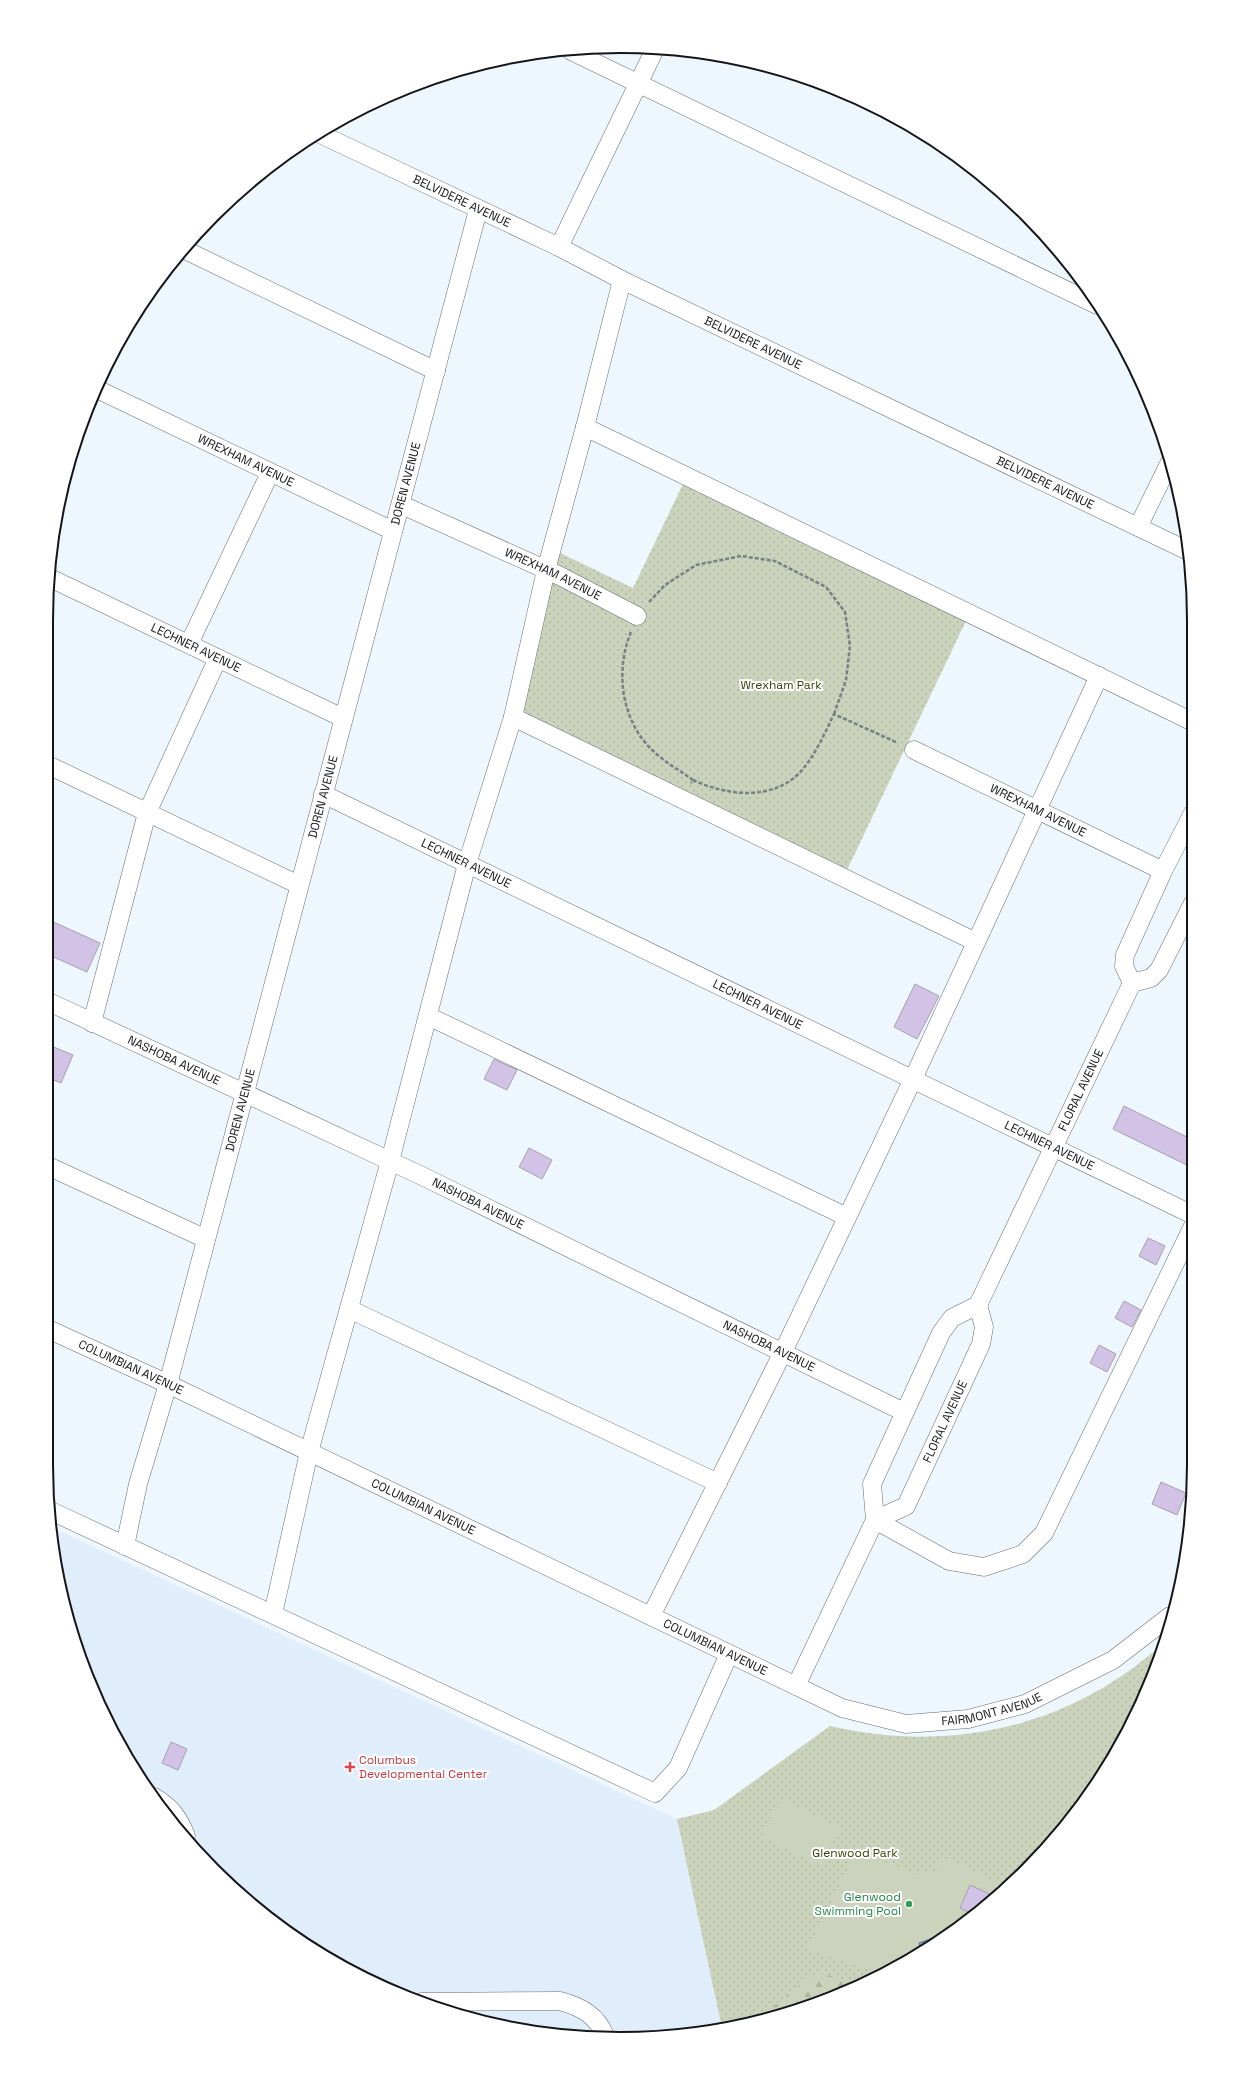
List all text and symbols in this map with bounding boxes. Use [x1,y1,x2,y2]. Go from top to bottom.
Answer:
street label: BELVIDERE AVENUE [410,171,514,231]
street label: BELVIDERE AVENUE [702,313,805,373]
street label: WREXHAM AVENUE [195,431,297,491]
street label: DOREN AVENUE [387,440,424,527]
street label: BELVIDERE AVENUE [994,452,1097,513]
street label: WREXHAM AVENUE [502,544,604,604]
street label: LECHNER AVENUE [148,619,244,676]
park label: Wrexham Park [740,677,822,693]
street label: DOREN AVENUE [304,753,342,840]
street label: WREXHAM AVENUE [987,780,1089,841]
street label: LECHNER AVENUE [419,835,514,892]
street label: LECHNER AVENUE [710,976,806,1033]
street label: NASHOBA AVENUE [125,1032,223,1089]
street label: FLORAL AVENUE [1054,1046,1107,1134]
street label: DOREN AVENUE [222,1067,259,1153]
street label: LECHNER AVENUE [1002,1117,1097,1174]
street label: NASHOBA AVENUE [429,1174,527,1233]
street label: NASHOBA AVENUE [720,1317,818,1375]
street label: COLUMBIAN AVENUE [76,1336,186,1398]
street label: FLORAL AVENUE [919,1378,971,1465]
street label: COLUMBIAN AVENUE [369,1475,478,1539]
street label: COLUMBIAN AVENUE [661,1615,770,1679]
street label: FAIRMONT AVENUE [941,1689,1045,1729]
place label: Columbus Developmental Center [359,1752,488,1782]
marker: Columbus Developmental Center [344,1761,356,1773]
park label: Glenwood Park [812,1845,898,1861]
place label: Glenwood Swimming Pool [815,1889,901,1919]
marker: Glenwood Swimming Pool [904,1899,914,1909]

